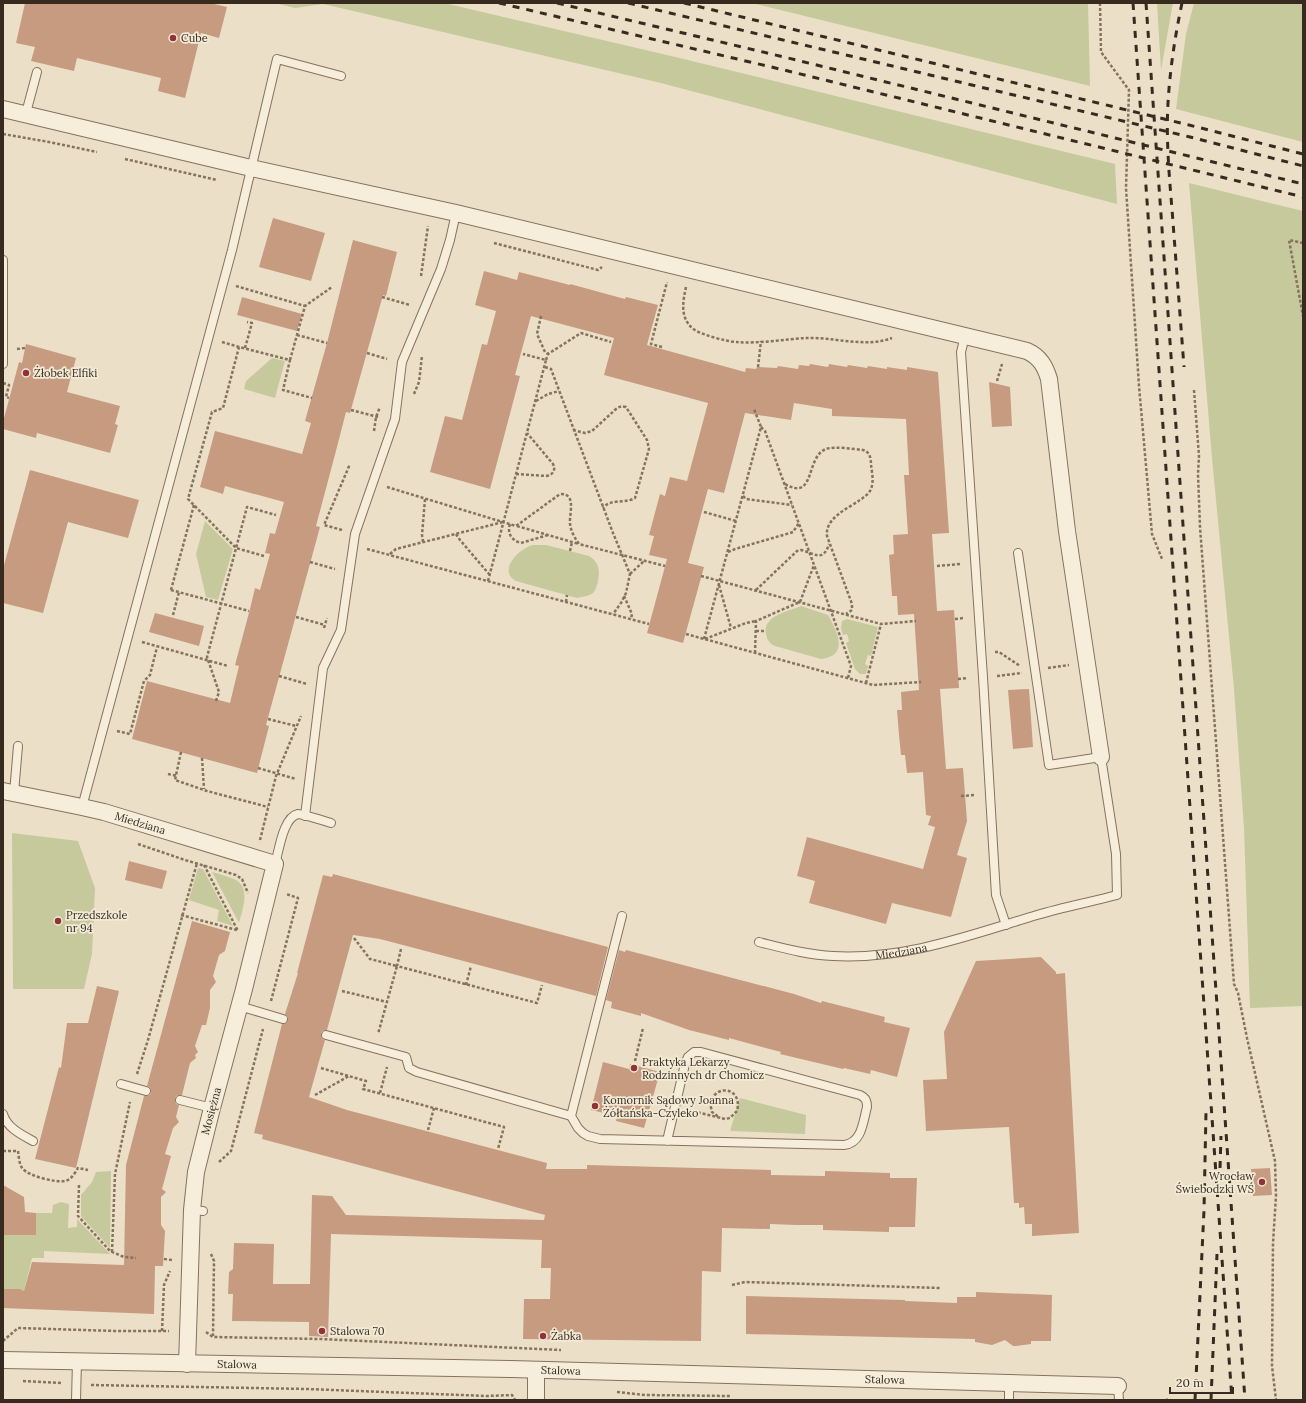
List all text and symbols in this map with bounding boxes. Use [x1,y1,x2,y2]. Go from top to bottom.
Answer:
place label: Cube [181,31,208,45]
marker: Cube [168,33,178,43]
place label: Żłobek Elfiki [34,365,97,380]
marker: Żłobek Elfiki [21,368,31,378]
street label: Miedziana [113,809,168,837]
place label: Przedszkole nr 94 [66,908,127,935]
marker: Przedszkole nr 94 [53,916,63,926]
street label: Miedziana [875,940,929,962]
place label: Praktyka Lekarzy Rodzinnych dr Chomicz [642,1055,765,1082]
marker: Praktyka Lekarzy Rodzinnych dr Chomicz [629,1063,639,1073]
street label: Mosiężna [198,1085,224,1136]
place label: Komornik Sądowy Joanna Żółtańska-Czyleko [603,1093,734,1120]
marker: Komornik Sądowy Joanna Żółtańska-Czyleko [590,1101,600,1111]
place label: Wrocław Świebodzki WŚ [1176,1169,1254,1196]
marker: Wrocław Świebodzki WŚ [1257,1177,1267,1187]
place label: Stalowa 70 [330,1324,385,1338]
marker: Stalowa 70 [317,1326,327,1336]
place label: Żabka [551,1328,582,1343]
marker: Żabka [538,1331,548,1341]
street label: Stalowa [217,1357,257,1372]
street label: Stalowa [541,1363,581,1378]
scale bar [1170,1369,1233,1395]
street label: Stalowa [865,1372,905,1387]
text: 20 m [1176,1375,1204,1390]

